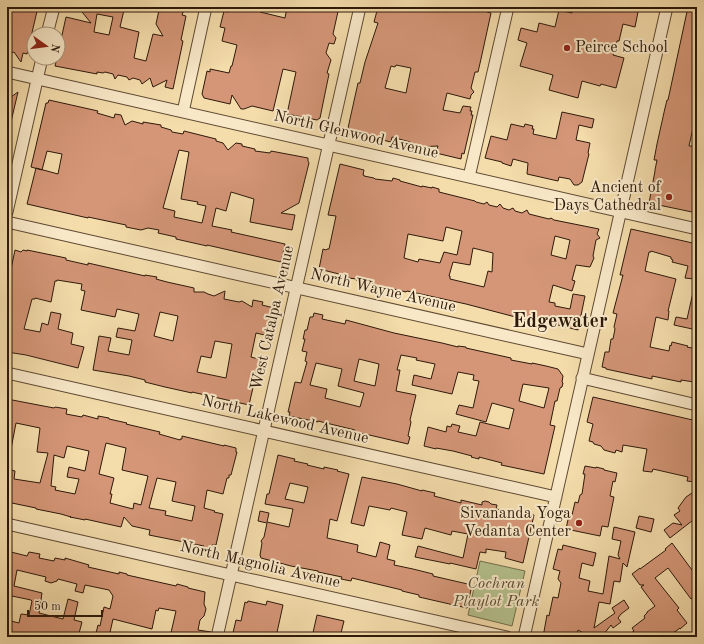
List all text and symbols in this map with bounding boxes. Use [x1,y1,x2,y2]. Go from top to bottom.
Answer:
north arrow [26,26,66,66]
place label: Peirce School [575,40,668,56]
text: N [48,43,61,54]
marker: Peirce School [562,43,572,53]
street label: North Glenwood Avenue [272,108,440,162]
place label: Ancient of Days Cathedral [554,180,662,214]
marker: Ancient of Days Cathedral [664,192,674,202]
street label: West Catalpa Avenue [249,244,297,392]
street label: North Wayne Avenue [309,266,457,316]
district label: Edgewater [512,312,608,332]
street label: North Lakewood Avenue [200,393,370,447]
place label: Sivananda Yoga Vedanta Center [460,506,571,540]
marker: Sivananda Yoga Vedanta Center [574,518,584,528]
street label: North Magnolia Avenue [178,539,342,591]
park label: Cochran Playlot Park [452,576,539,610]
scale bar [28,592,102,618]
text: 50 m [34,600,61,613]

